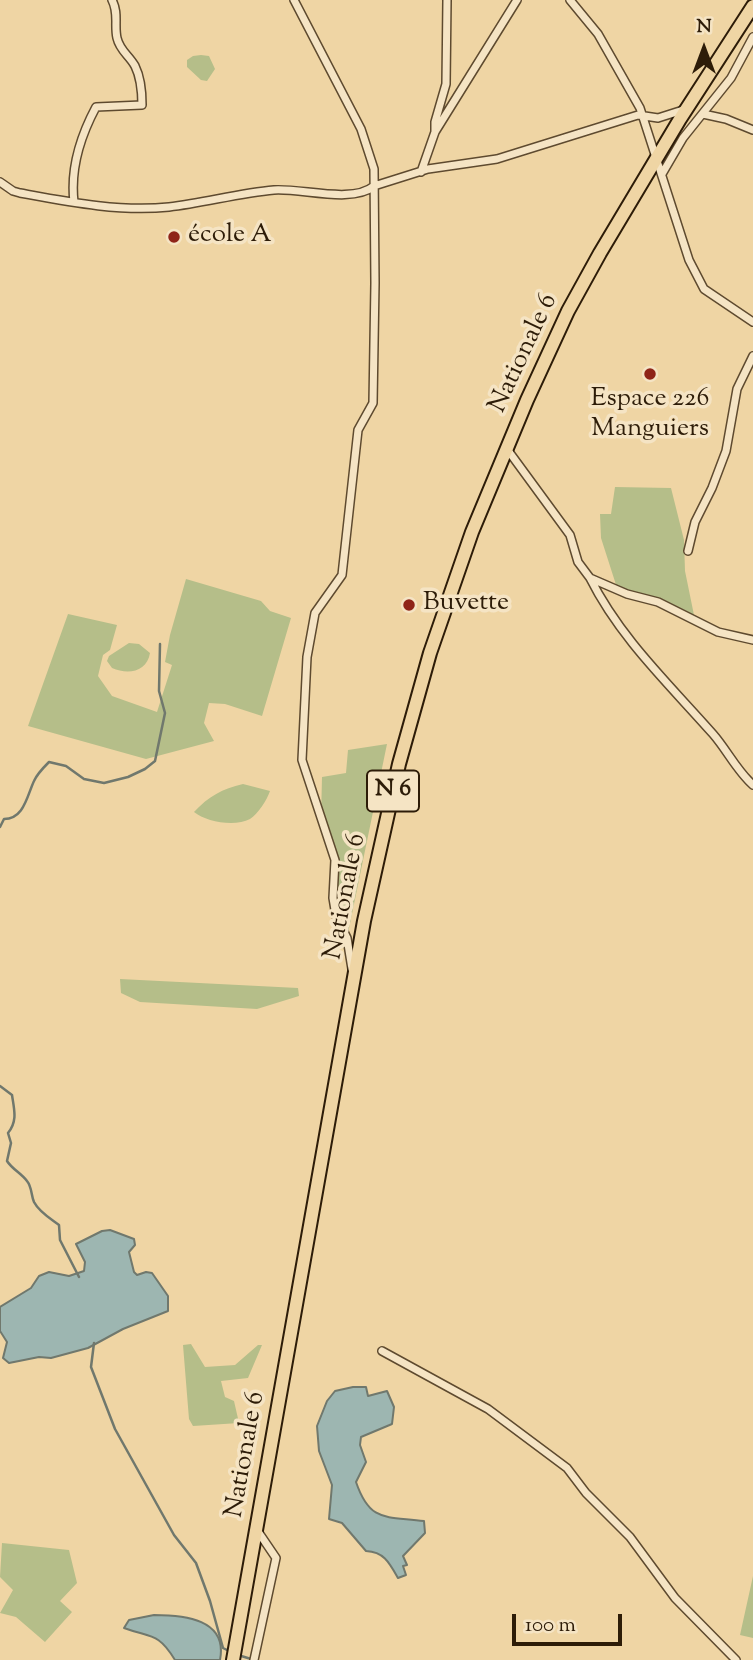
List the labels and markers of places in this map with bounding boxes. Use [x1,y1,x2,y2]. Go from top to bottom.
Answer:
place label: école A [188,221,272,253]
marker: école A [166,229,182,245]
marker: Espace 226 Manguiers [642,366,658,382]
place label: Espace 226 Manguiers [591,385,709,446]
place label: Buvette [423,589,509,621]
marker: Buvette [401,597,417,613]

